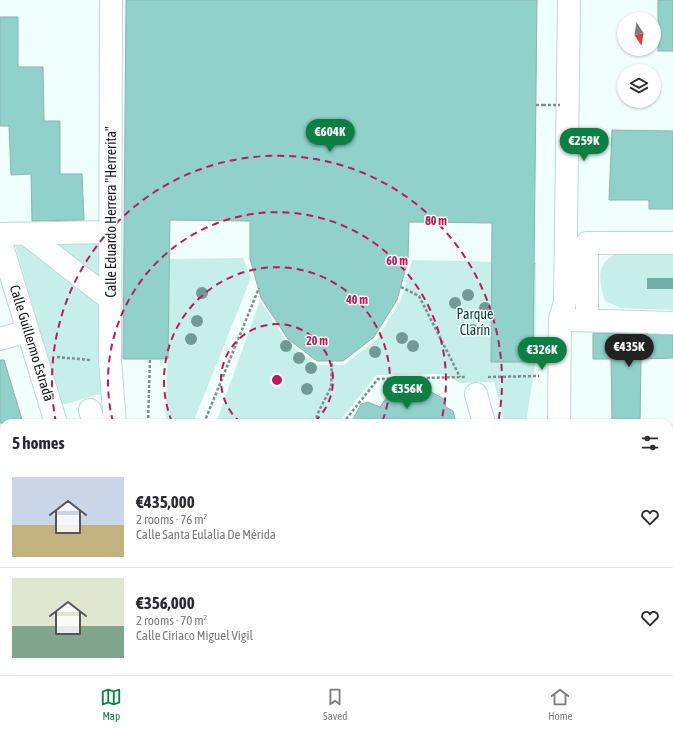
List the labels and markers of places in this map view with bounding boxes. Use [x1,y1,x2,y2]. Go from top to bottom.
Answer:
pin: €604K [302,119,358,153]
pin: €259K [556,128,612,162]
pin: €435K [601,334,657,368]
pin: €326K [514,337,570,371]
centre of rings [270,373,284,387]
pin: €356K [379,376,435,410]

